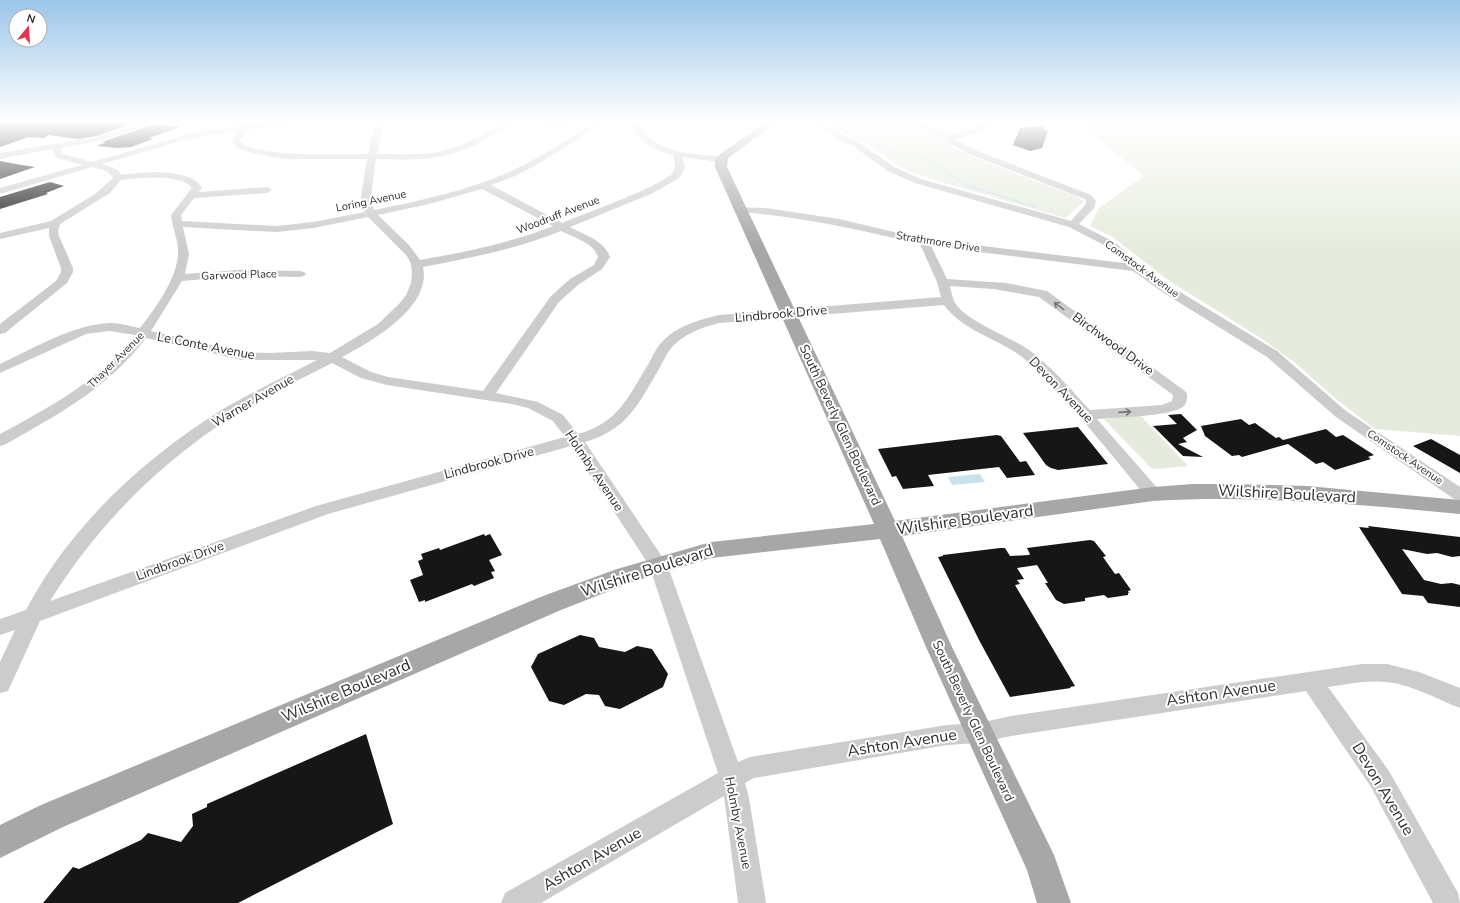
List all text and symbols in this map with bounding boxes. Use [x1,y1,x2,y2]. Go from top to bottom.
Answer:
north arrow [8,8,48,48]
text: N [25,11,37,27]
street label: Loring Avenue [334,186,408,216]
street label: Woodruff Avenue [514,192,602,238]
street label: Strathmore Drive [895,228,981,256]
street label: Comstock Avenue [1102,237,1182,301]
street label: Garwood Place [201,266,277,284]
street label: Lindbrook Drive [734,301,828,327]
one-way arrow [1054,302,1065,310]
street label: Birchwood Drive [1069,308,1157,380]
street label: Thayer Avenue [84,328,148,392]
street label: Le Conte Avenue [156,328,256,364]
street label: South Beverly Glen Boulevard [795,342,885,508]
street label: Devon Avenue [1025,353,1097,427]
street label: Warner Avenue [209,370,297,432]
one-way arrow [1118,409,1131,416]
street label: Comstock Avenue [1364,426,1446,488]
street label: Holmby Avenue [560,427,628,515]
street label: Lindbrook Drive [442,442,536,484]
street label: Wilshire Boulevard [1218,479,1356,509]
street label: Wilshire Boulevard [895,500,1035,540]
street label: Lindbrook Drive [134,537,227,585]
street label: Wilshire Boulevard [578,539,716,603]
street label: South Beverly Glen Boulevard [928,638,1018,804]
street label: Wilshire Boulevard [278,654,414,728]
street label: Ashton Avenue [1165,674,1277,712]
street label: Ashton Avenue [846,723,958,763]
street label: Devon Avenue [1347,738,1419,840]
street label: Holmby Avenue [720,775,756,871]
street label: Ashton Avenue [539,822,645,896]

